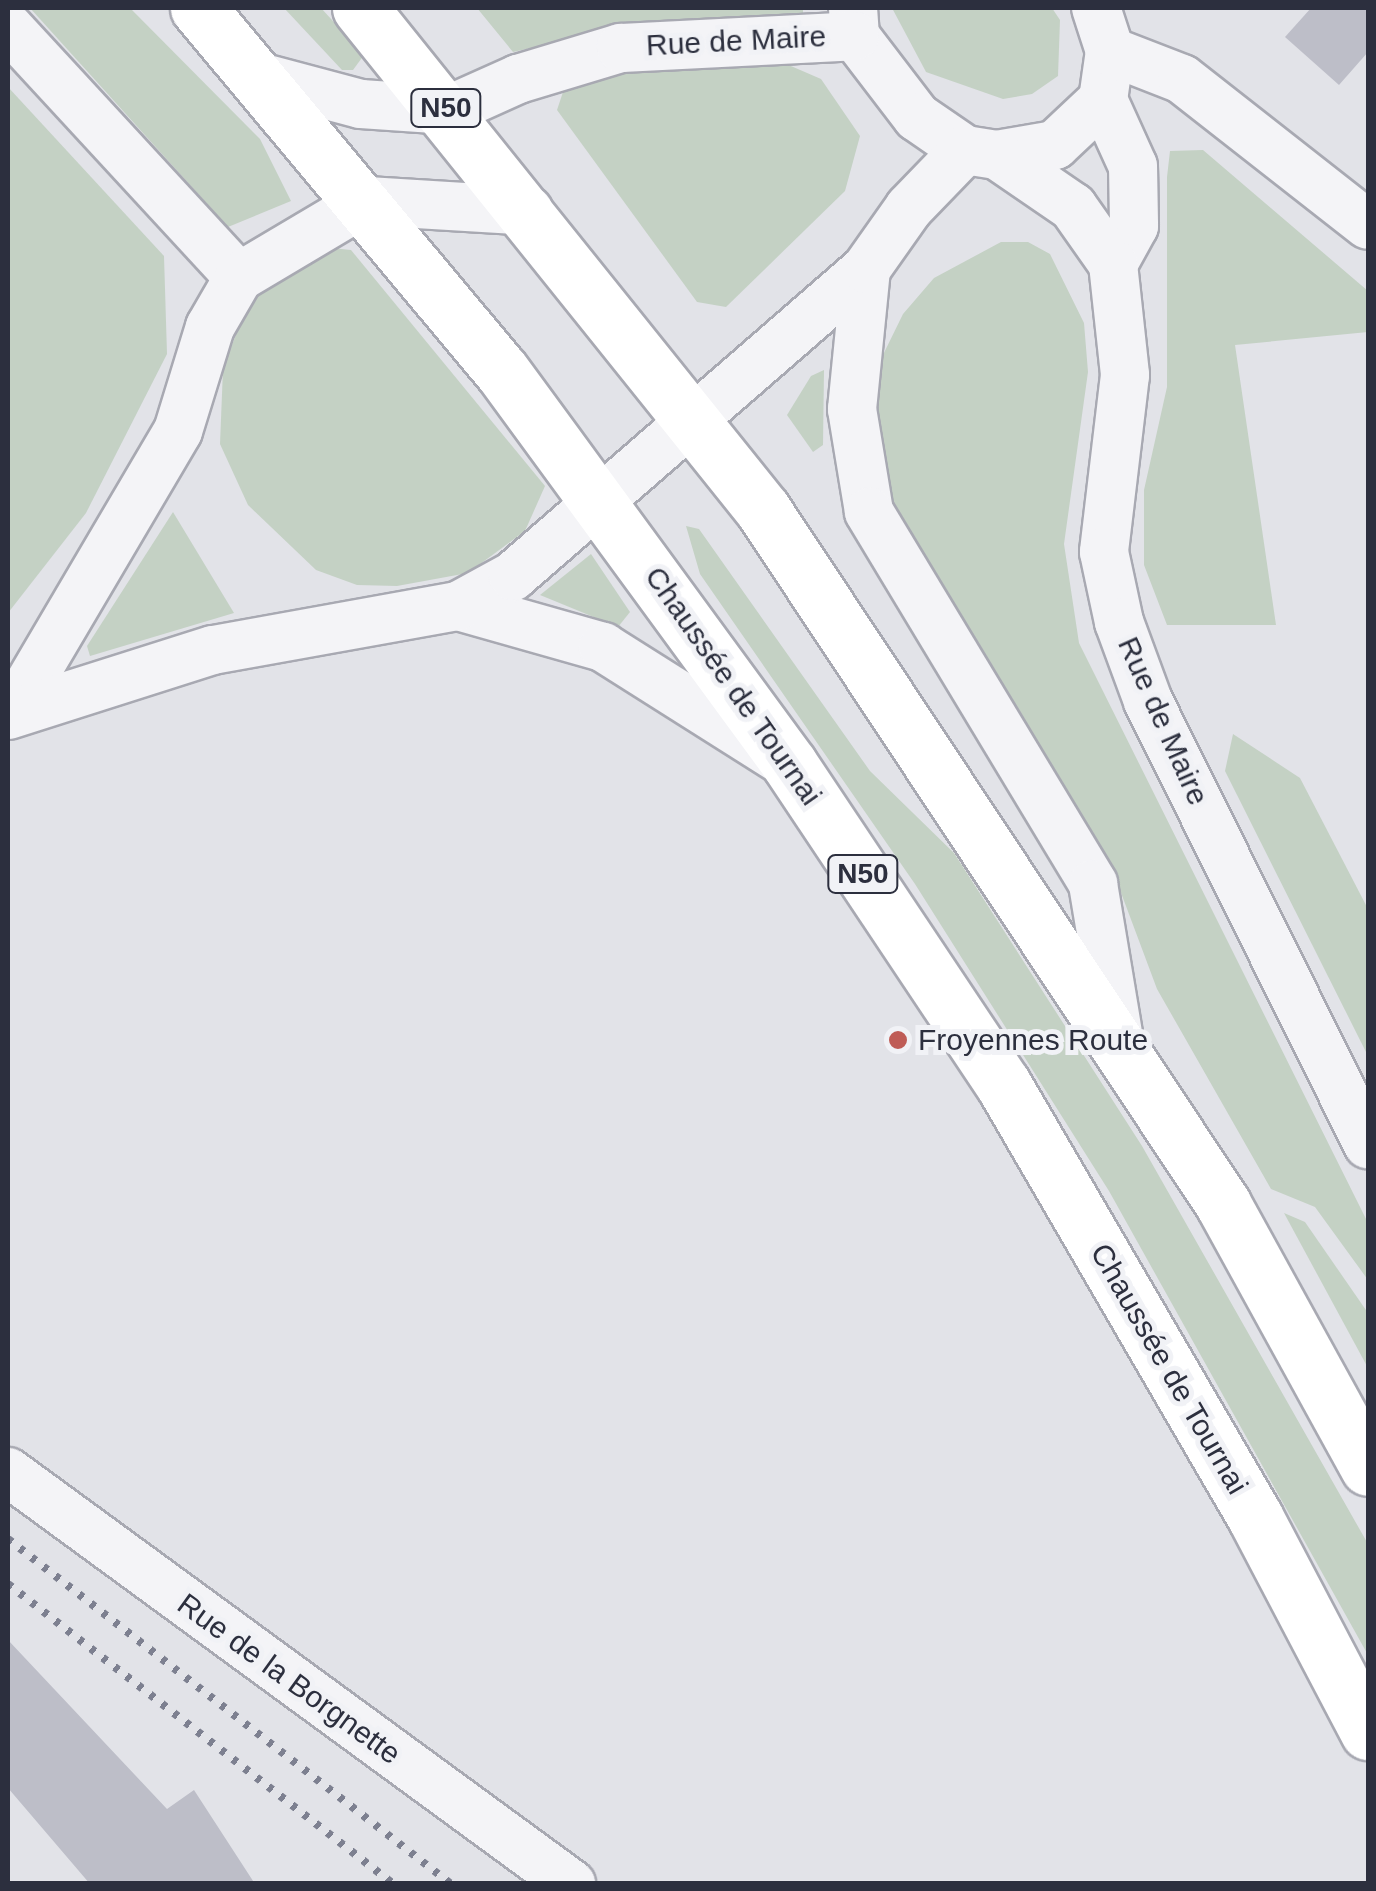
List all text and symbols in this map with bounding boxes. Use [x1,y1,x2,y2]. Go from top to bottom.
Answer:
street label: Rue de Maire [645,18,827,64]
road number: N50 [408,85,484,131]
street label: Chaussée de Tournai [637,560,829,812]
street label: Rue de Maire [1110,631,1216,811]
road number: N50 [826,851,900,897]
place label: Froyennes Route [918,1022,1148,1058]
marker: Froyennes Route [887,1029,909,1051]
street label: Chaussée de Tournai [1083,1237,1255,1501]
street label: Rue de la Borgnette [170,1586,408,1772]

